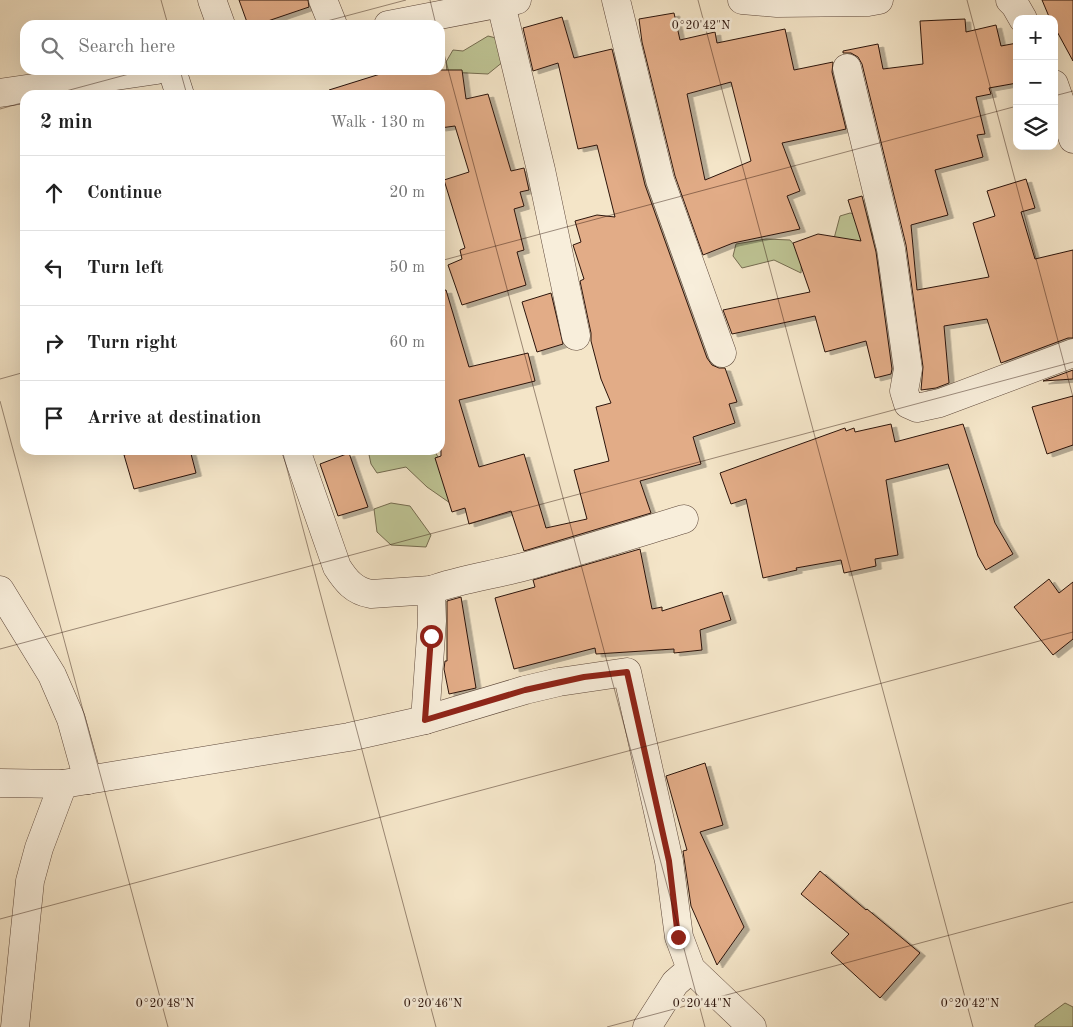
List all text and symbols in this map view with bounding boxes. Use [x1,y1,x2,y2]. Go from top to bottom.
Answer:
map controls [1013,15,1058,150]
button: + [1013,15,1058,60]
search box [20,20,445,75]
text: 0°20'42"N [672,20,730,32]
icon: search [38,34,66,62]
text: Search here [78,38,175,57]
button: − [1013,60,1058,105]
button: layers [1013,105,1058,150]
text: 2 min [40,112,93,133]
text: Walk · 130 m [330,115,425,131]
icon: ahead [40,179,68,207]
text: Continue [87,184,162,203]
text: 20 m [389,185,425,201]
icon: left [40,254,68,282]
text: Turn left [87,259,164,278]
text: 50 m [389,260,425,276]
icon: right [40,329,68,357]
text: Turn right [87,334,177,353]
text: 60 m [389,335,425,351]
icon: arrive [40,404,68,432]
text: Arrive at destination [87,409,261,428]
route start [420,625,443,648]
route end [667,926,690,949]
text: 0°20'48"N [136,998,194,1010]
text: 0°20'46"N [404,998,462,1010]
text: 0°20'44"N [673,998,731,1010]
text: 0°20'42"N [941,998,999,1010]

